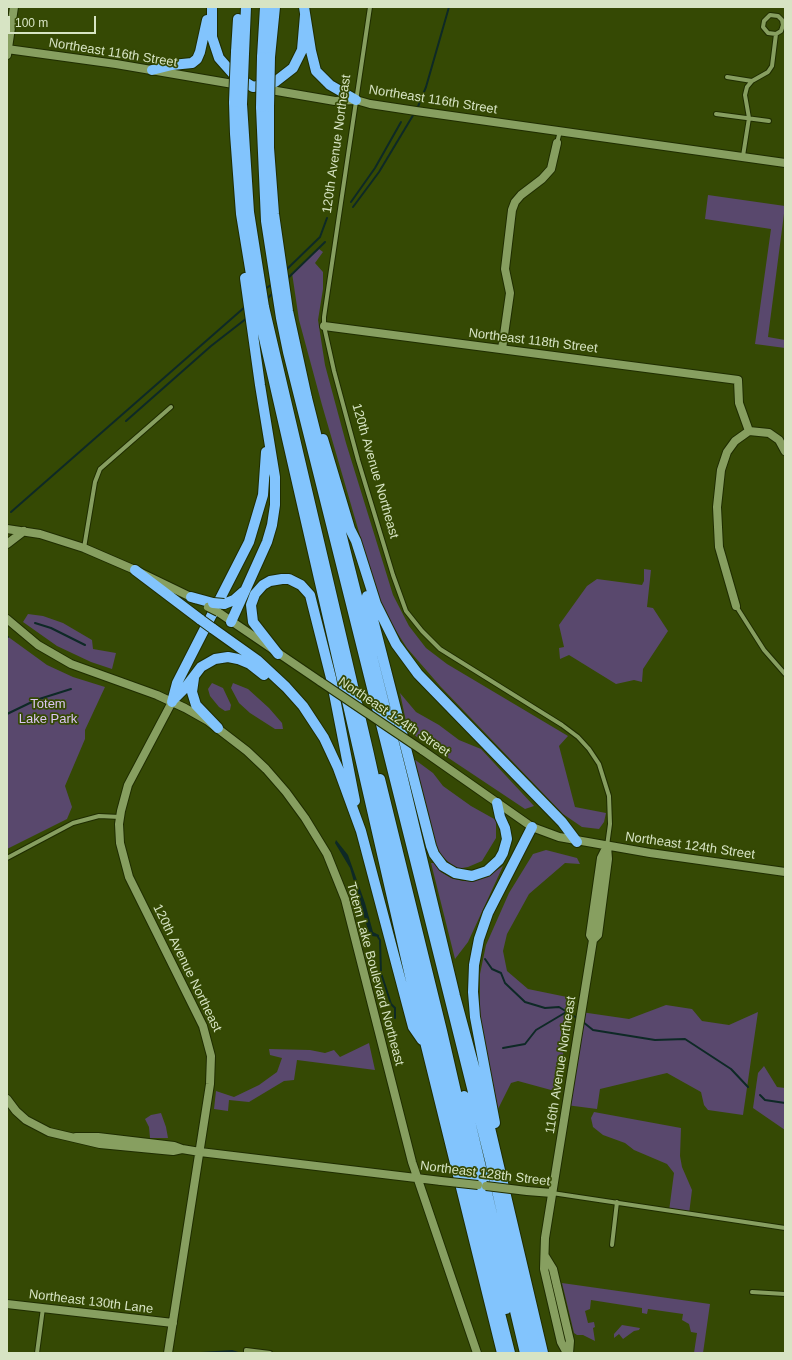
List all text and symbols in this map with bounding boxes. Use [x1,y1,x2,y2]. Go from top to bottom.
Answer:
scale bar [10,8,98,34]
text: 100 m [15,16,48,30]
street label: Northeast 116th Street [48,35,178,71]
street label: 120th Avenue Northeast [320,74,354,214]
street label: Northeast 116th Street [368,82,498,118]
street label: Northeast 118th Street [468,325,598,357]
street label: 120th Avenue Northeast [348,402,402,540]
street label: Northeast 124th Street [335,674,453,760]
park label: Totem Lake Park [19,696,77,727]
street label: Northeast 124th Street [624,829,756,863]
street label: Totem Lake Boulevard Northeast [343,881,407,1067]
street label: 120th Avenue Northeast [149,902,225,1034]
street label: 116th Avenue Northeast [542,995,580,1135]
street label: Northeast 128th Street [419,1158,551,1190]
street label: Northeast 130th Lane [28,1287,154,1317]

